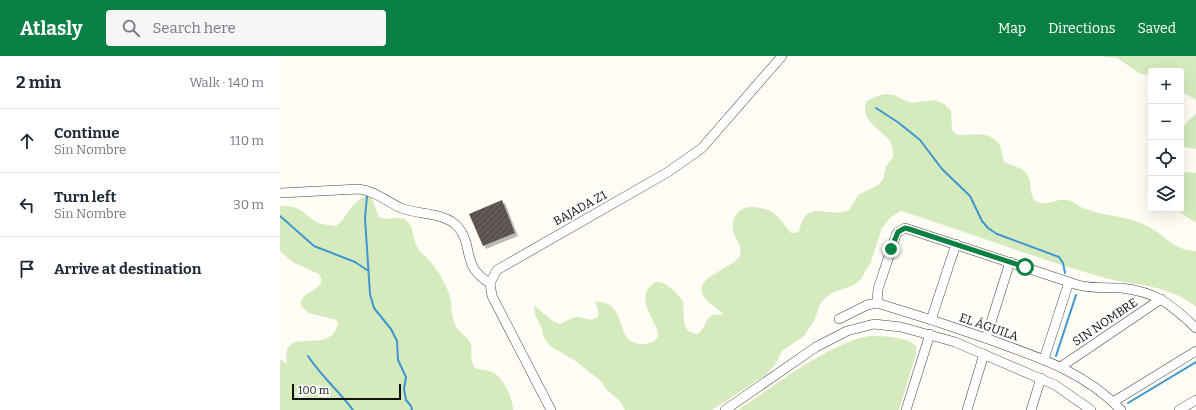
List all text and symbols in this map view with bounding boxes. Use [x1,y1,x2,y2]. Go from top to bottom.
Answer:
search box [106,10,386,46]
text: Atlasly [20,17,82,40]
icon: search [120,17,142,39]
text: Search here [152,19,236,37]
text: Map [998,20,1026,37]
text: Directions [1048,20,1116,37]
text: Saved [1138,20,1176,37]
map controls [1148,68,1184,212]
button: + [1148,68,1184,104]
text: 2 min [16,72,61,93]
text: Walk · 140 m [189,75,264,90]
button: − [1148,104,1184,140]
text: Continue [54,124,120,142]
icon: ahead [16,130,38,152]
text: 110 m [230,133,264,148]
button: locate [1148,140,1184,176]
text: Sin Nombre [54,142,126,157]
button: layers [1148,176,1184,212]
text: Turn left [54,188,116,206]
street label: BAJADA Z1 [551,188,609,228]
icon: left [16,194,38,216]
text: 30 m [233,197,264,212]
text: Sin Nombre [54,206,126,221]
route end [882,240,900,258]
icon: arrive [16,258,38,280]
route start [1016,258,1034,276]
text: Arrive at destination [54,260,201,278]
street label: SIN NOMBRE [1070,295,1140,349]
street label: EL ÁGUILA [958,309,1021,344]
scale bar [292,382,401,401]
text: 100 m [298,384,329,397]

